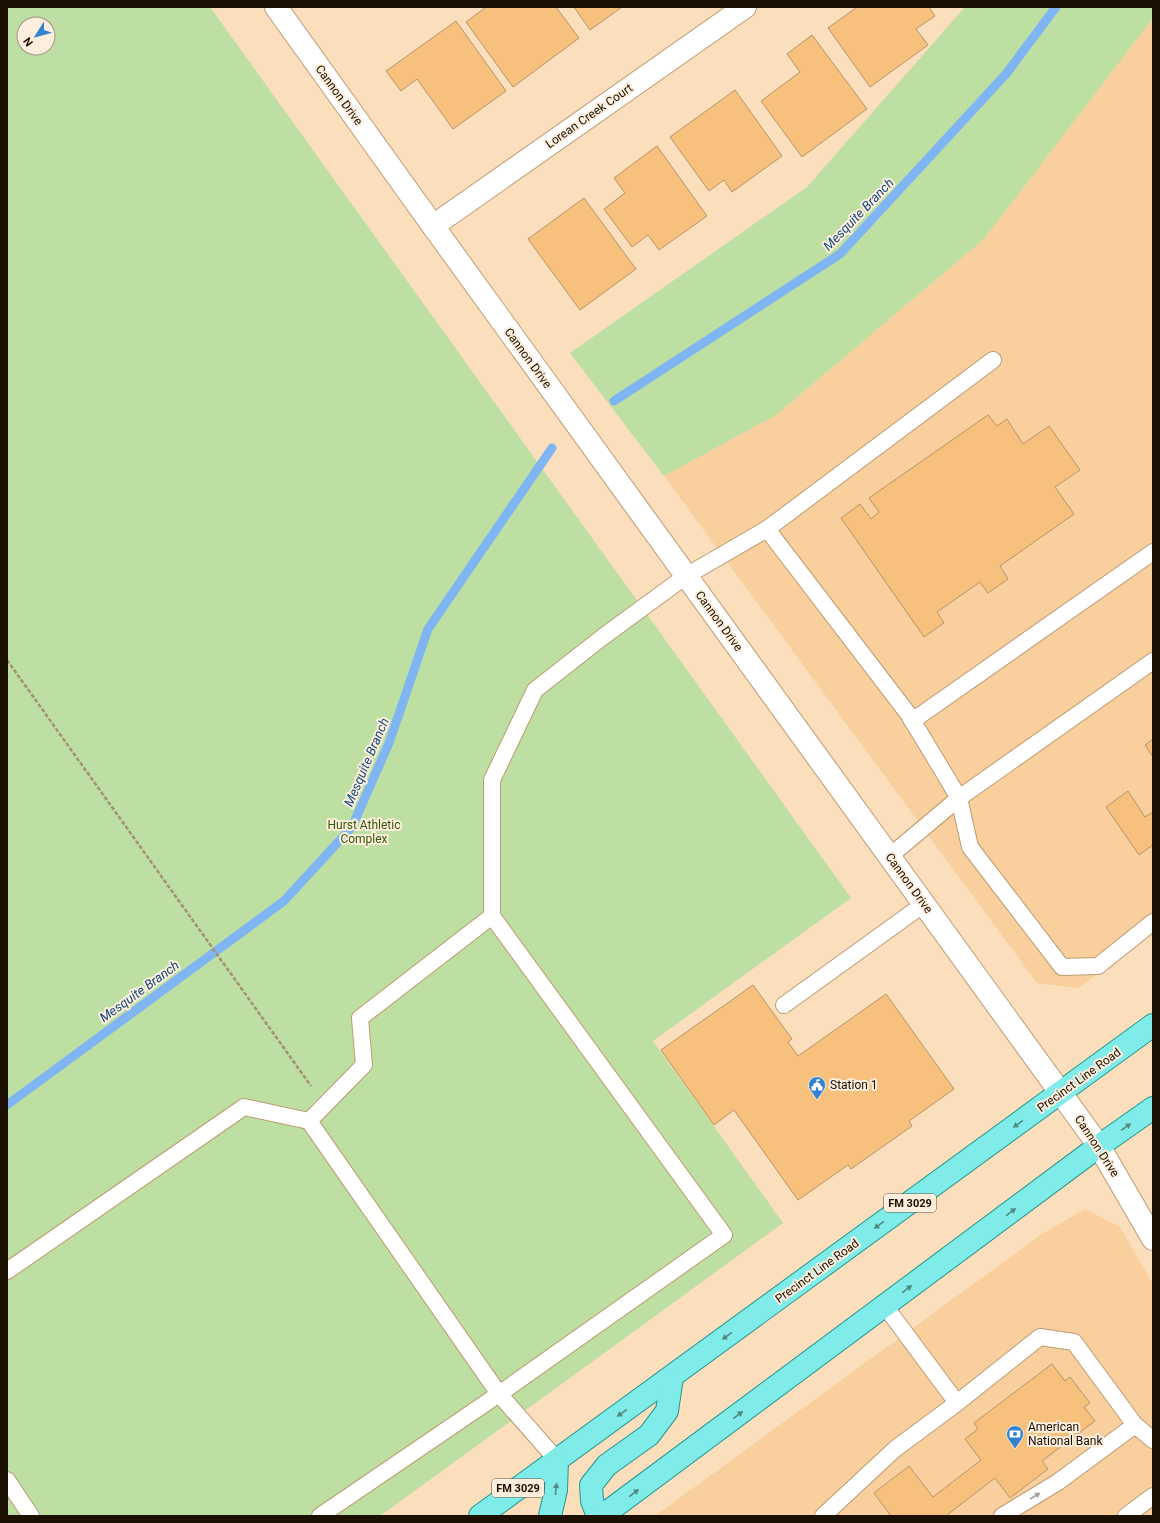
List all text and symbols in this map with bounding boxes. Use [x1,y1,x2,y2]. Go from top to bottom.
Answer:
north arrow [16,16,56,56]
text: N [21,34,36,49]
street label: Cannon Drive [312,62,366,128]
street label: Lorean Creek Court [543,81,635,151]
water label: Mesquite Branch [820,175,897,254]
street label: Cannon Drive [501,325,555,391]
street label: Cannon Drive [692,588,746,654]
water label: Mesquite Branch [341,716,392,809]
park label: Hurst Athletic Complex [327,818,401,846]
street label: Cannon Drive [882,850,936,916]
water label: Mesquite Branch [97,957,182,1025]
street label: Precinct Line Road [1035,1045,1123,1115]
public building icon: Station 1 [807,1075,827,1100]
place label: Station 1 [830,1078,878,1092]
street label: Cannon Drive [1072,1112,1122,1180]
one-way arrow [1013,1120,1024,1128]
one-way arrow [1121,1123,1131,1131]
road number: FM 3029 [884,1194,936,1212]
one-way arrow [1006,1208,1017,1216]
one-way arrow [874,1221,885,1229]
street label: Precinct Line Road [773,1236,861,1306]
one-way arrow [902,1285,912,1293]
one-way arrow [722,1332,733,1340]
one-way arrow [617,1409,628,1417]
one-way arrow [733,1411,743,1419]
place label: American National Bank [1028,1420,1103,1448]
bank icon: American National Bank [1005,1424,1025,1449]
road number: FM 3029 [492,1479,544,1497]
one-way arrow [553,1483,559,1495]
one-way arrow [628,1488,639,1497]
one-way arrow [1029,1492,1041,1499]

